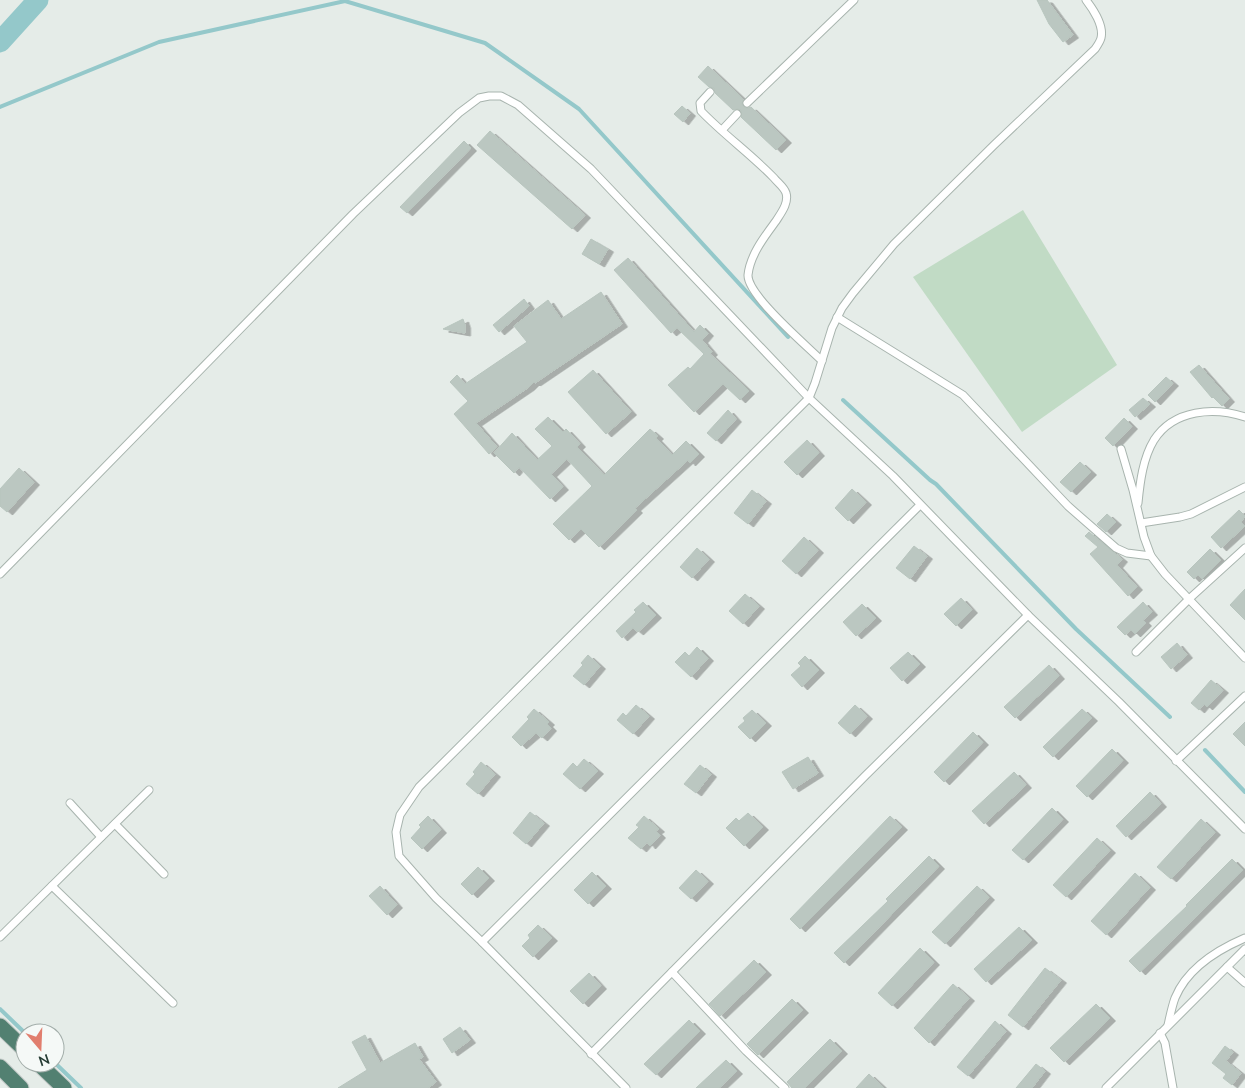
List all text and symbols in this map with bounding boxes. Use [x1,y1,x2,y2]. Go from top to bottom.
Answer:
north arrow [15,1023,65,1073]
text: N [36,1050,52,1071]

